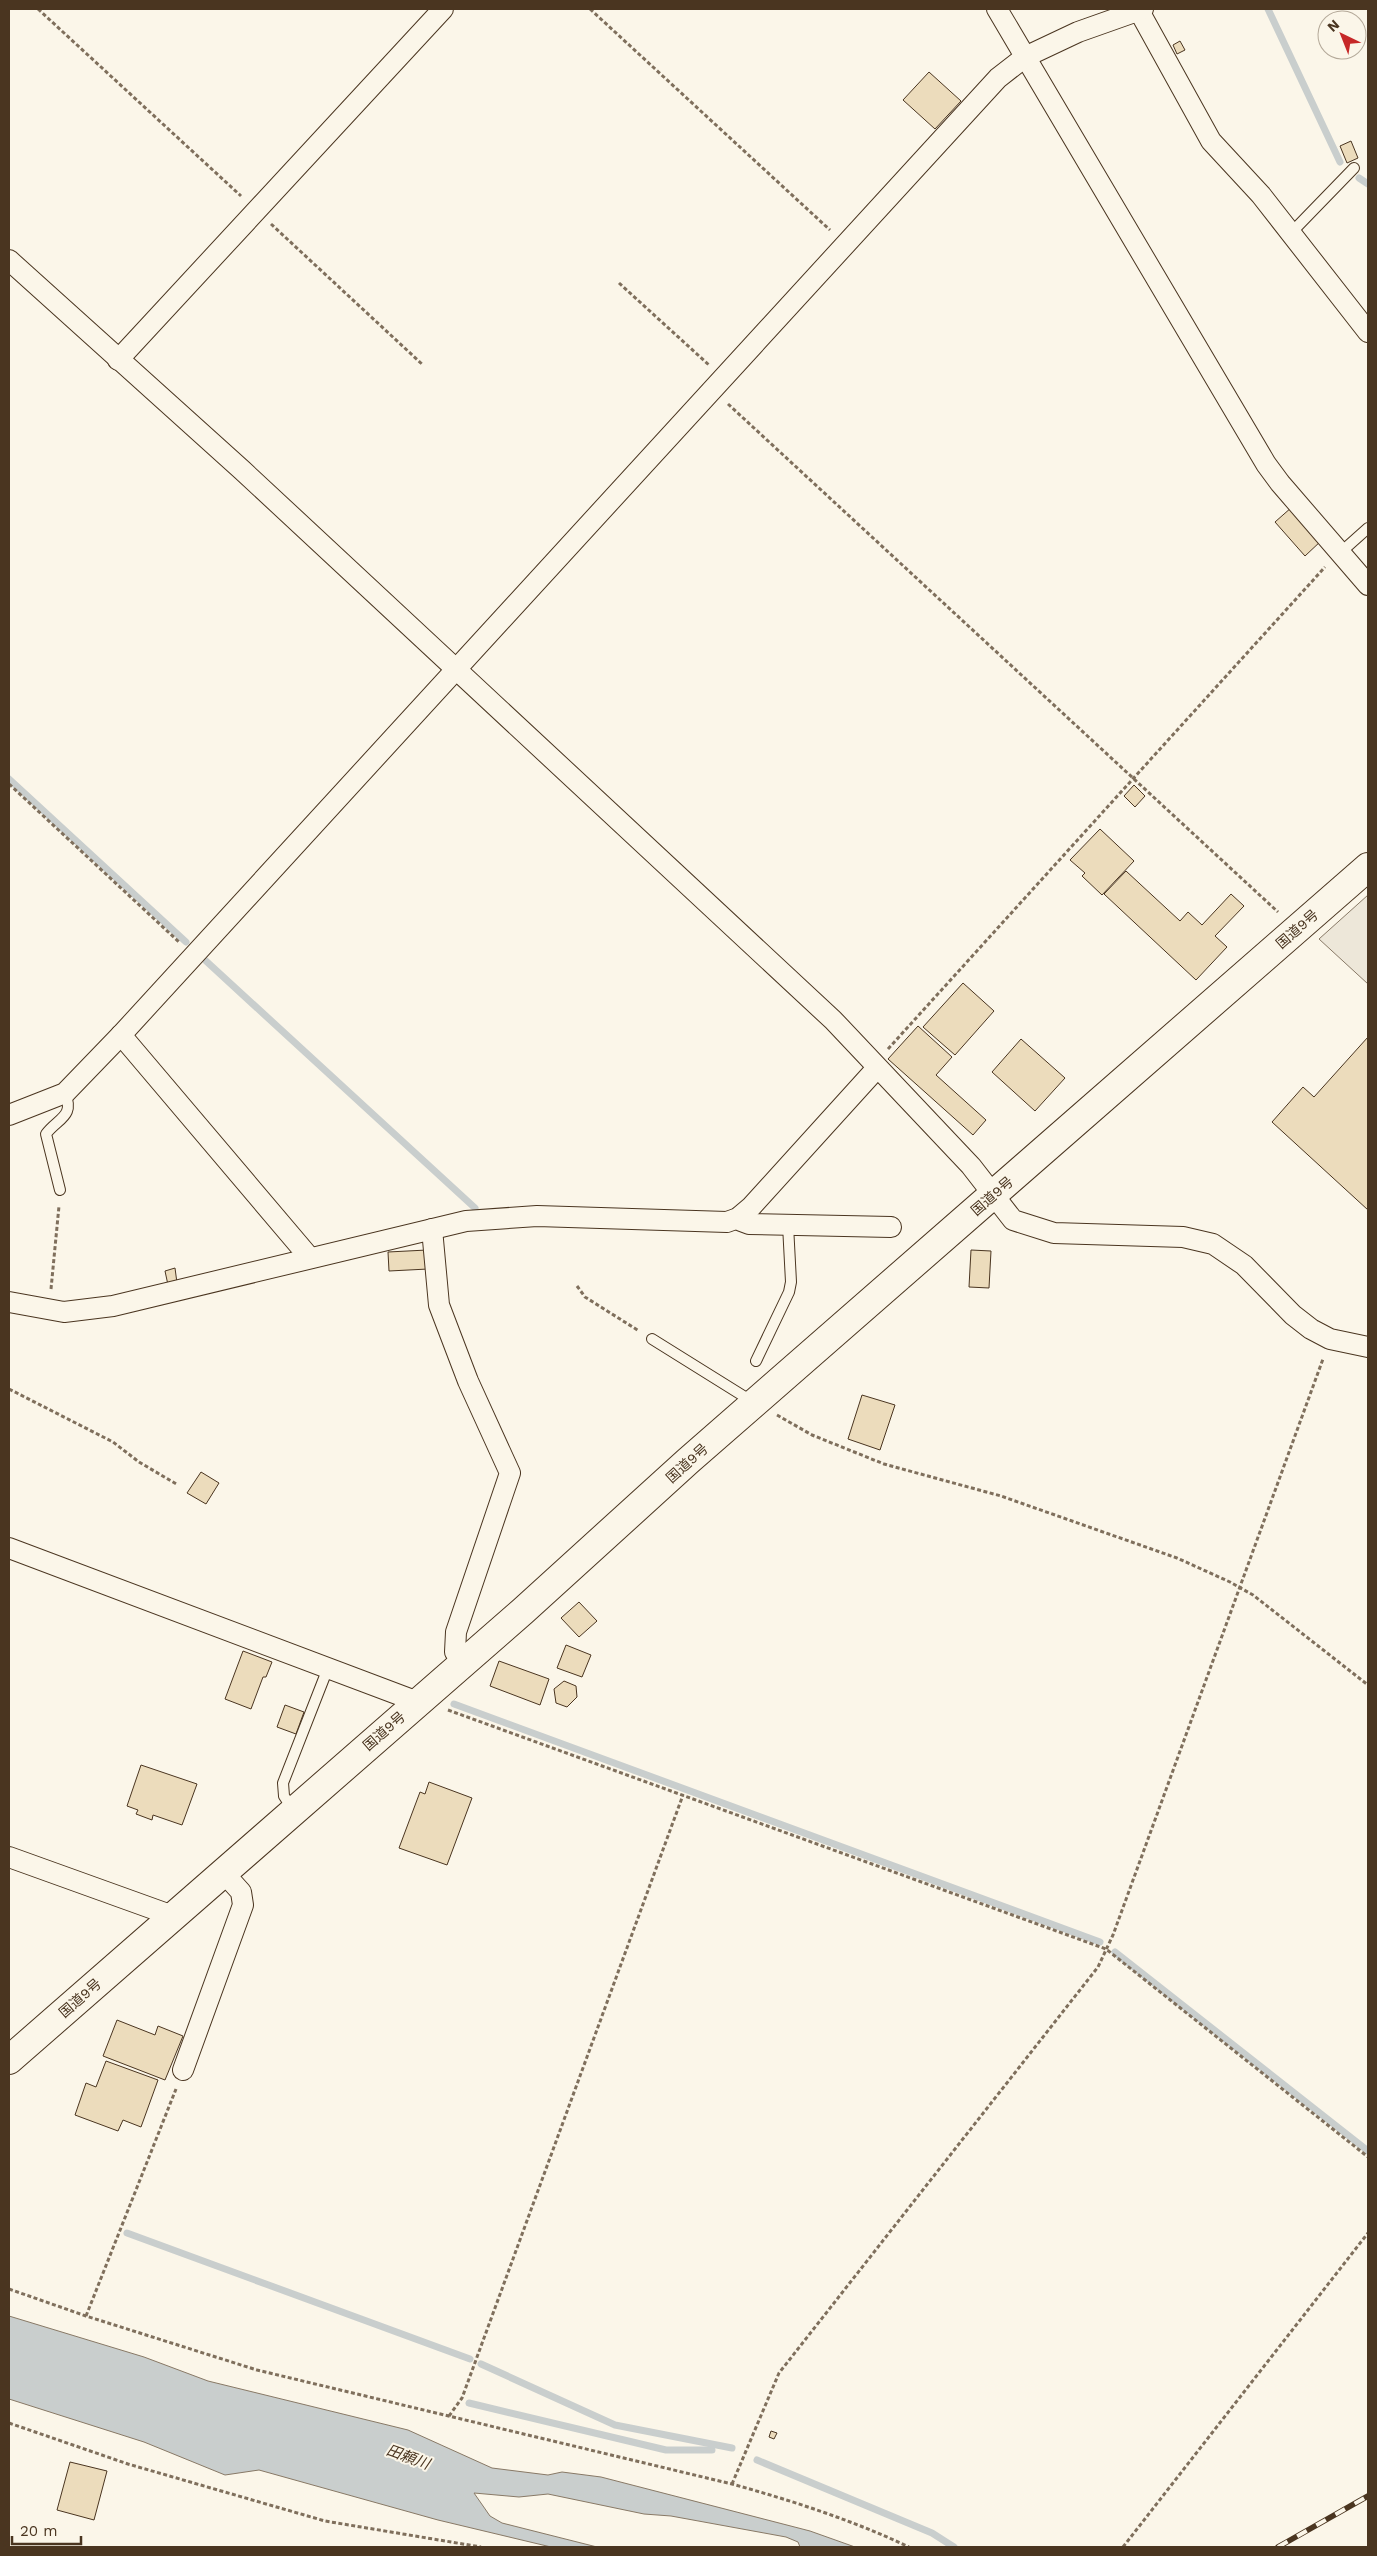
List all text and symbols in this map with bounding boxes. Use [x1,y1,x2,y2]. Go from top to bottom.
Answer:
north arrow [1317,10,1367,60]
text: N [1324,16,1342,35]
street label: 国道9号 [1273,906,1321,952]
street label: 国道9号 [968,1173,1016,1219]
street label: 国道9号 [663,1440,711,1486]
street label: 国道9号 [360,1708,408,1754]
street label: 国道9号 [56,1975,104,2021]
water label: 田頼川 [384,2441,434,2474]
scale bar [12,2514,81,2546]
text: 20 m [20,2522,58,2540]

